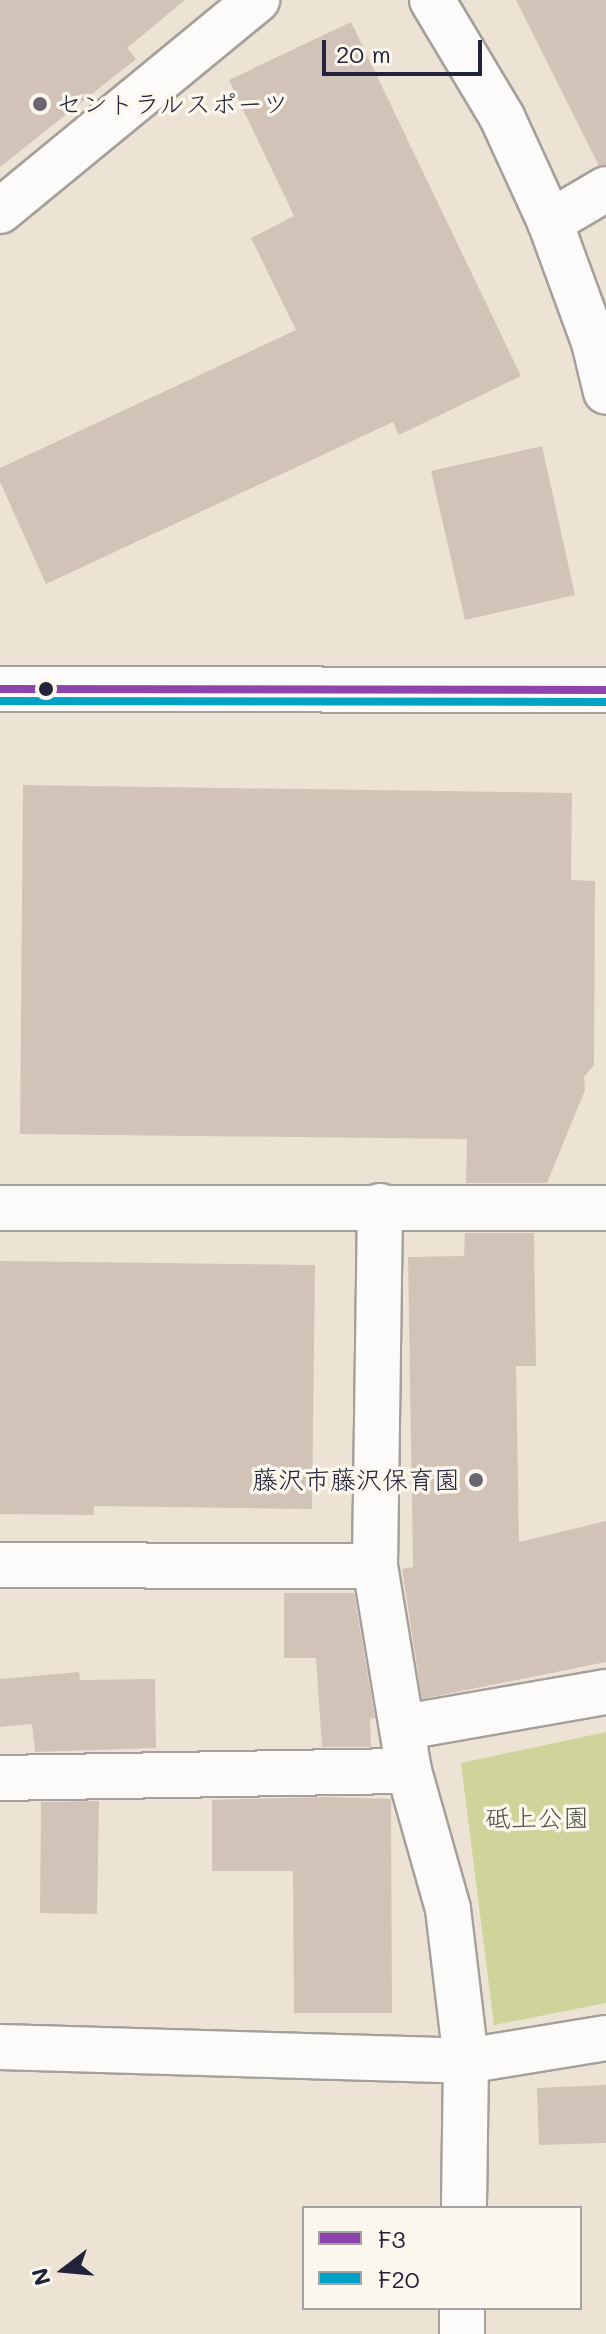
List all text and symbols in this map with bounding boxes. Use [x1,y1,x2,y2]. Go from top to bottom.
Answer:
scale bar [326,24,486,74]
text: 20 m [336,38,391,69]
place label: セントラルスポーツ [56,88,290,120]
marker: セントラルスポーツ [31,95,49,113]
unlabelled marker [38,681,54,697]
place label: 藤沢市藤沢保育園 [252,1464,460,1496]
marker: 藤沢市藤沢保育園 [467,1471,485,1489]
park label: 砥上公園 [485,1802,589,1834]
legend [302,2206,582,2310]
text: F3 [378,2223,405,2254]
north arrow [24,2230,104,2310]
text: F20 [378,2263,420,2294]
text: N [24,2265,57,2289]

